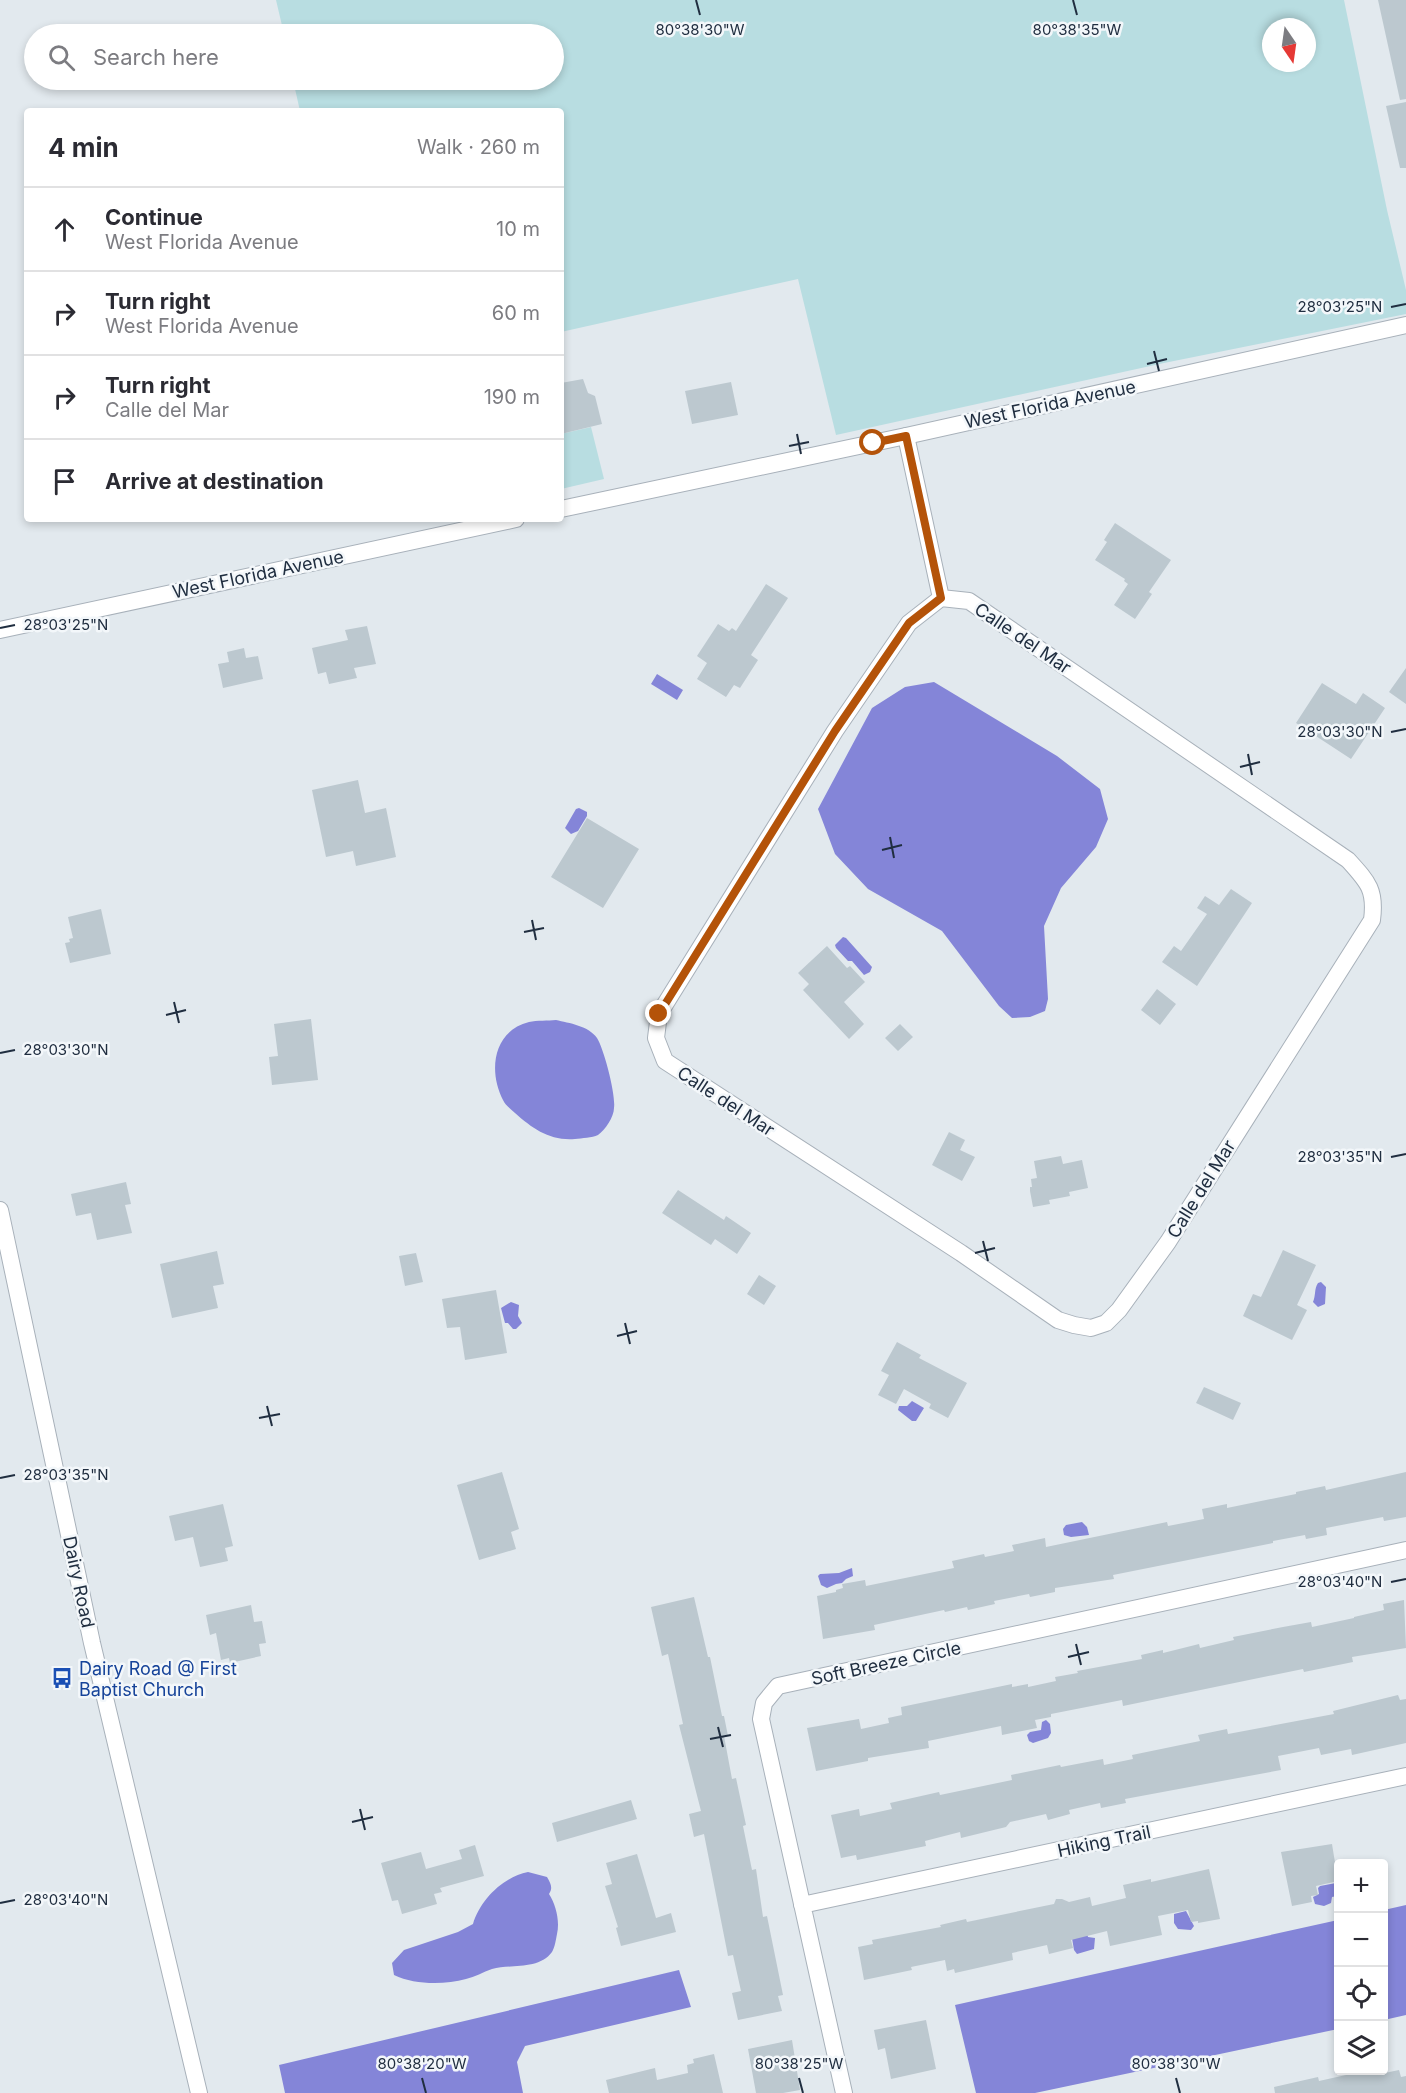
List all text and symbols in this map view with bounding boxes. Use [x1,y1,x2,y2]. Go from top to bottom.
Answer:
north arrow [1262,18,1316,72]
text: 80°38'30"W [655,20,745,39]
text: 80°38'35"W [1033,20,1122,39]
search box [24,24,564,90]
icon: search [45,41,78,74]
text: Search here [93,44,219,70]
text: 4 min [48,132,119,163]
text: Walk · 260 m [417,135,540,159]
text: Continue [105,204,203,230]
icon: ahead [48,213,81,246]
text: 10 m [496,217,540,241]
text: West Florida Avenue [105,230,299,254]
text: Turn right [105,288,211,314]
icon: right [48,297,81,330]
text: 28°03'25"N [1298,297,1382,316]
text: 60 m [492,301,540,325]
text: West Florida Avenue [105,314,299,338]
text: Turn right [105,372,211,398]
street label: West Florida Avenue [963,376,1137,432]
icon: right [48,381,81,414]
text: 190 m [484,385,540,409]
text: Calle del Mar [105,398,229,422]
route start [859,429,885,455]
icon: arrive [48,465,81,498]
text: Arrive at destination [105,468,324,494]
street label: West Florida Avenue [171,546,345,602]
street label: Calle del Mar [971,598,1075,678]
text: 28°03'25"N [24,615,108,634]
text: 28°03'30"N [1297,722,1383,741]
route end [645,1000,671,1026]
text: 28°03'30"N [23,1040,109,1059]
street label: Calle del Mar [673,1062,779,1140]
street label: Calle del Mar [1163,1136,1240,1242]
text: 28°03'35"N [1298,1147,1382,1166]
text: 28°03'35"N [24,1465,108,1484]
street label: Dairy Road [59,1534,99,1630]
text: 28°03'40"N [1298,1572,1382,1591]
street label: Soft Breeze Circle [809,1637,963,1689]
place label: Dairy Road @ First Baptist Church [79,1658,237,1700]
bus stop icon: Dairy Road @ First Baptist Church [50,1666,74,1690]
street label: Hiking Trail [1055,1821,1153,1861]
map controls [1334,1859,1388,2075]
button: + [1334,1859,1388,1913]
text: 28°03'40"N [24,1890,108,1909]
button: − [1334,1913,1388,1967]
button: locate [1334,1967,1388,2021]
button: layers [1334,2021,1388,2075]
text: 80°38'20"W [378,2054,467,2073]
text: 80°38'25"W [755,2054,844,2073]
text: 80°38'30"W [1131,2054,1221,2073]

